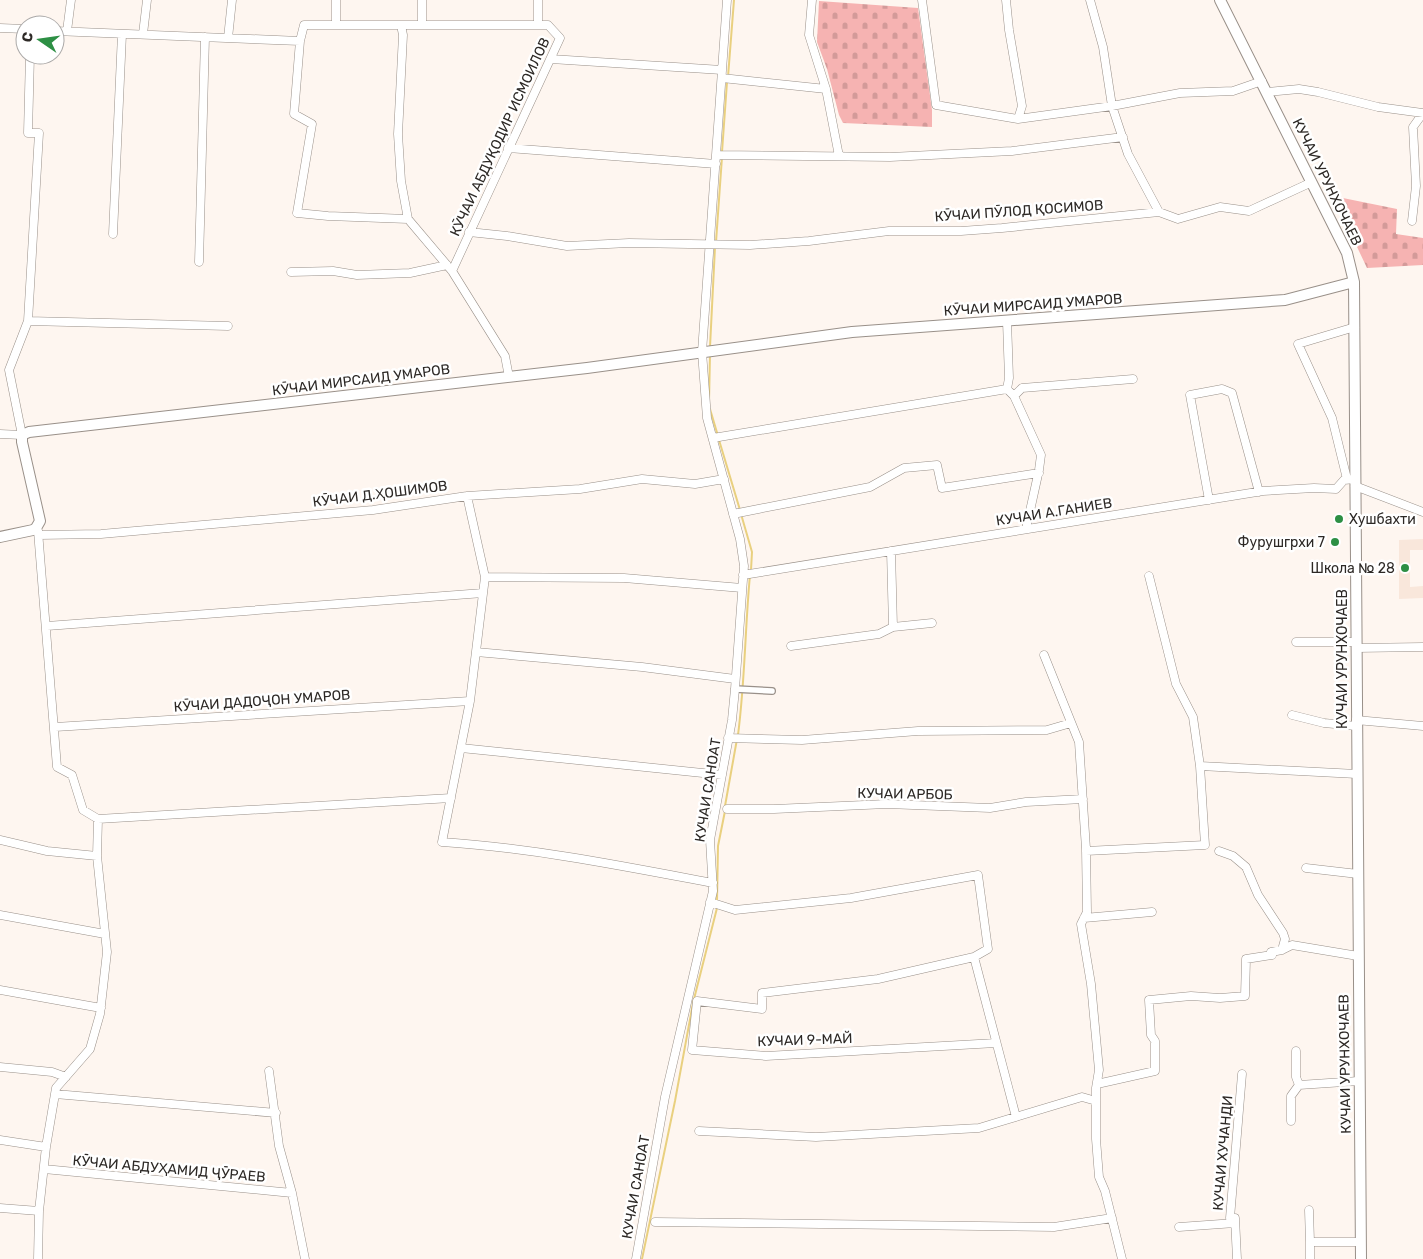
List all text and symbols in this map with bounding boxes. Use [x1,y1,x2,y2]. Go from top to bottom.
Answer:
north arrow [15,15,65,65]
text: С [18,30,37,44]
street label: КӮЧАИ АБДУҚОДИР ИСМОИЛОВ [446,35,554,239]
street label: КУЧАИ УРУНХОЧАЕВ [1289,115,1365,249]
street label: КӮЧАИ ПӮЛОД ҚОСИМОВ [934,197,1104,225]
street label: КӮЧАИ МИРСАИД УМАРОВ [943,290,1123,320]
street label: КӮЧАИ МИРСАИД УМАРОВ [271,361,451,399]
street label: КӮЧАИ Д.ҲОШИМОВ [312,477,448,511]
street label: КУЧАИ А.ГАНИЕВ [995,494,1113,530]
place label: Хушбахти [1349,511,1416,528]
marker: Хушбахти [1333,513,1345,525]
place label: Фурушгрхи 7 [1238,534,1325,551]
marker: Фурушгрхи 7 [1329,536,1341,548]
place label: Школа № 28 [1310,560,1395,577]
marker: Школа № 28 [1399,562,1411,574]
street label: КУЧАИ УРУНХОЧАЕВ [1334,589,1351,729]
street label: КӮЧАИ ДАДОҶОН УМАРОВ [173,686,351,716]
street label: КУЧАИ САНОАТ [691,737,725,843]
street label: КУЧАИ АРБОБ [857,785,953,803]
street label: КУЧАИ УРУНХОЧАЕВ [1335,994,1355,1134]
street label: КУЧАИ 9-МАЙ [757,1029,853,1050]
street label: КУЧАИ ХУЧАНДИ [1209,1095,1237,1211]
street label: КУЧАИ САНОАТ [618,1134,654,1240]
street label: КӮЧАИ АБДУҲАМИД ҶӮРАЕВ [72,1152,266,1186]

